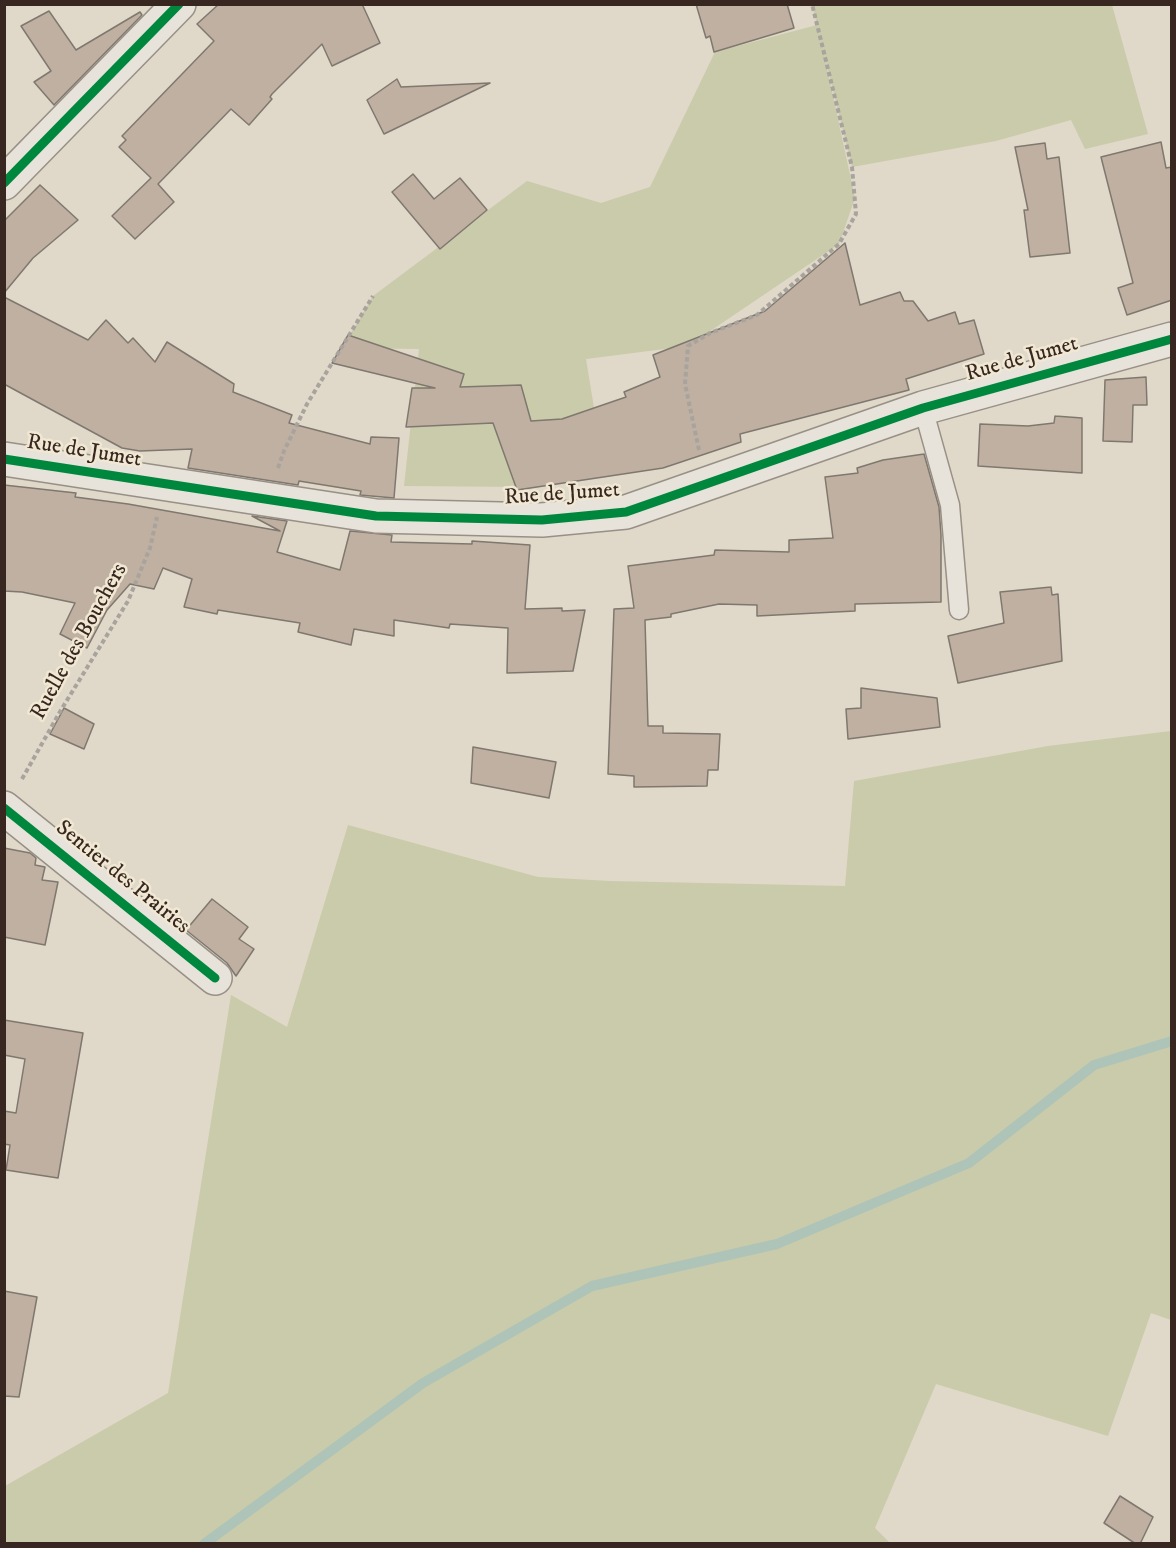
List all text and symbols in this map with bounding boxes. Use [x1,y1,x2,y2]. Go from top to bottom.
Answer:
street label: Rue de Jumet [963,331,1081,389]
street label: Rue de Jumet [25,430,143,474]
street label: Rue de Jumet [503,478,621,512]
street label: Ruelle des Bouchers [26,559,134,725]
street label: Sentier des Prairies [50,816,194,940]

